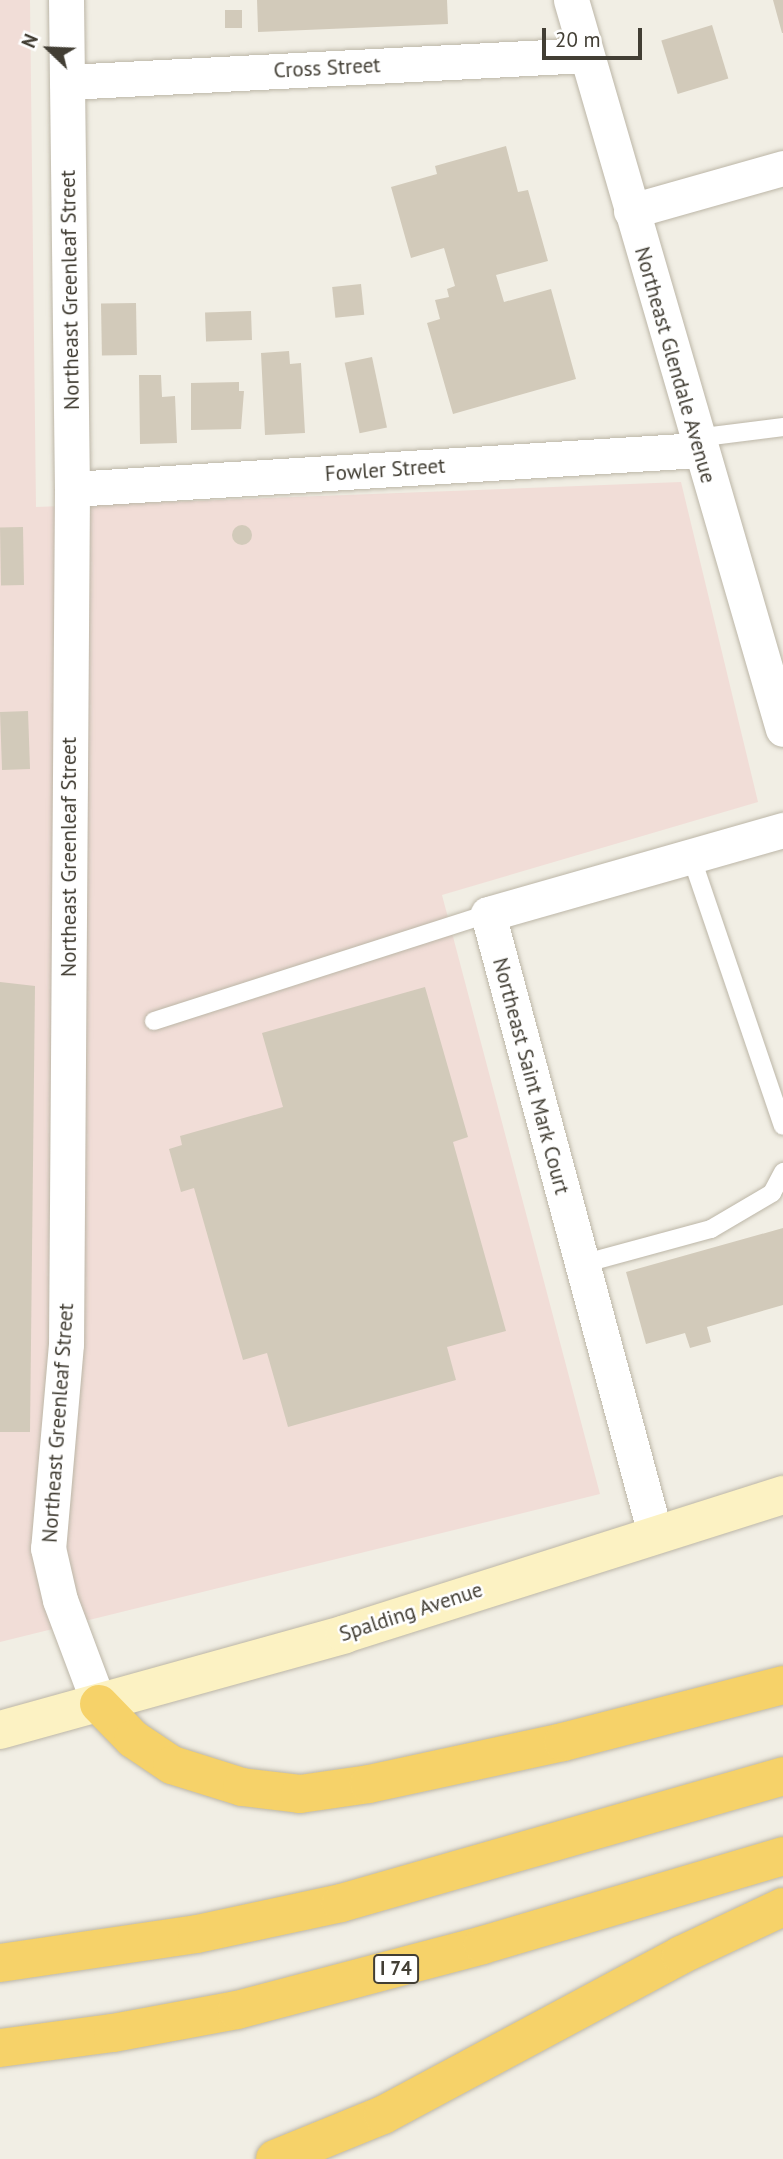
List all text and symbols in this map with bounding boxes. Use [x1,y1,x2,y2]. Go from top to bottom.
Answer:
north arrow [14,14,84,84]
scale bar [545,14,645,58]
text: 20 m [555,26,601,53]
text: N [16,30,43,51]
street label: Cross Street [273,53,381,83]
street label: Northeast Greenleaf Street [55,170,85,410]
street label: Northeast Glendale Avenue [629,244,721,486]
street label: Fowler Street [324,453,446,487]
street label: Northeast Greenleaf Street [56,737,82,977]
street label: Northeast Saint Mark Court [487,955,575,1197]
street label: Northeast Greenleaf Street [37,1302,79,1544]
street label: Spalding Avenue [336,1577,486,1647]
road number: I 74 [372,1954,420,1984]

